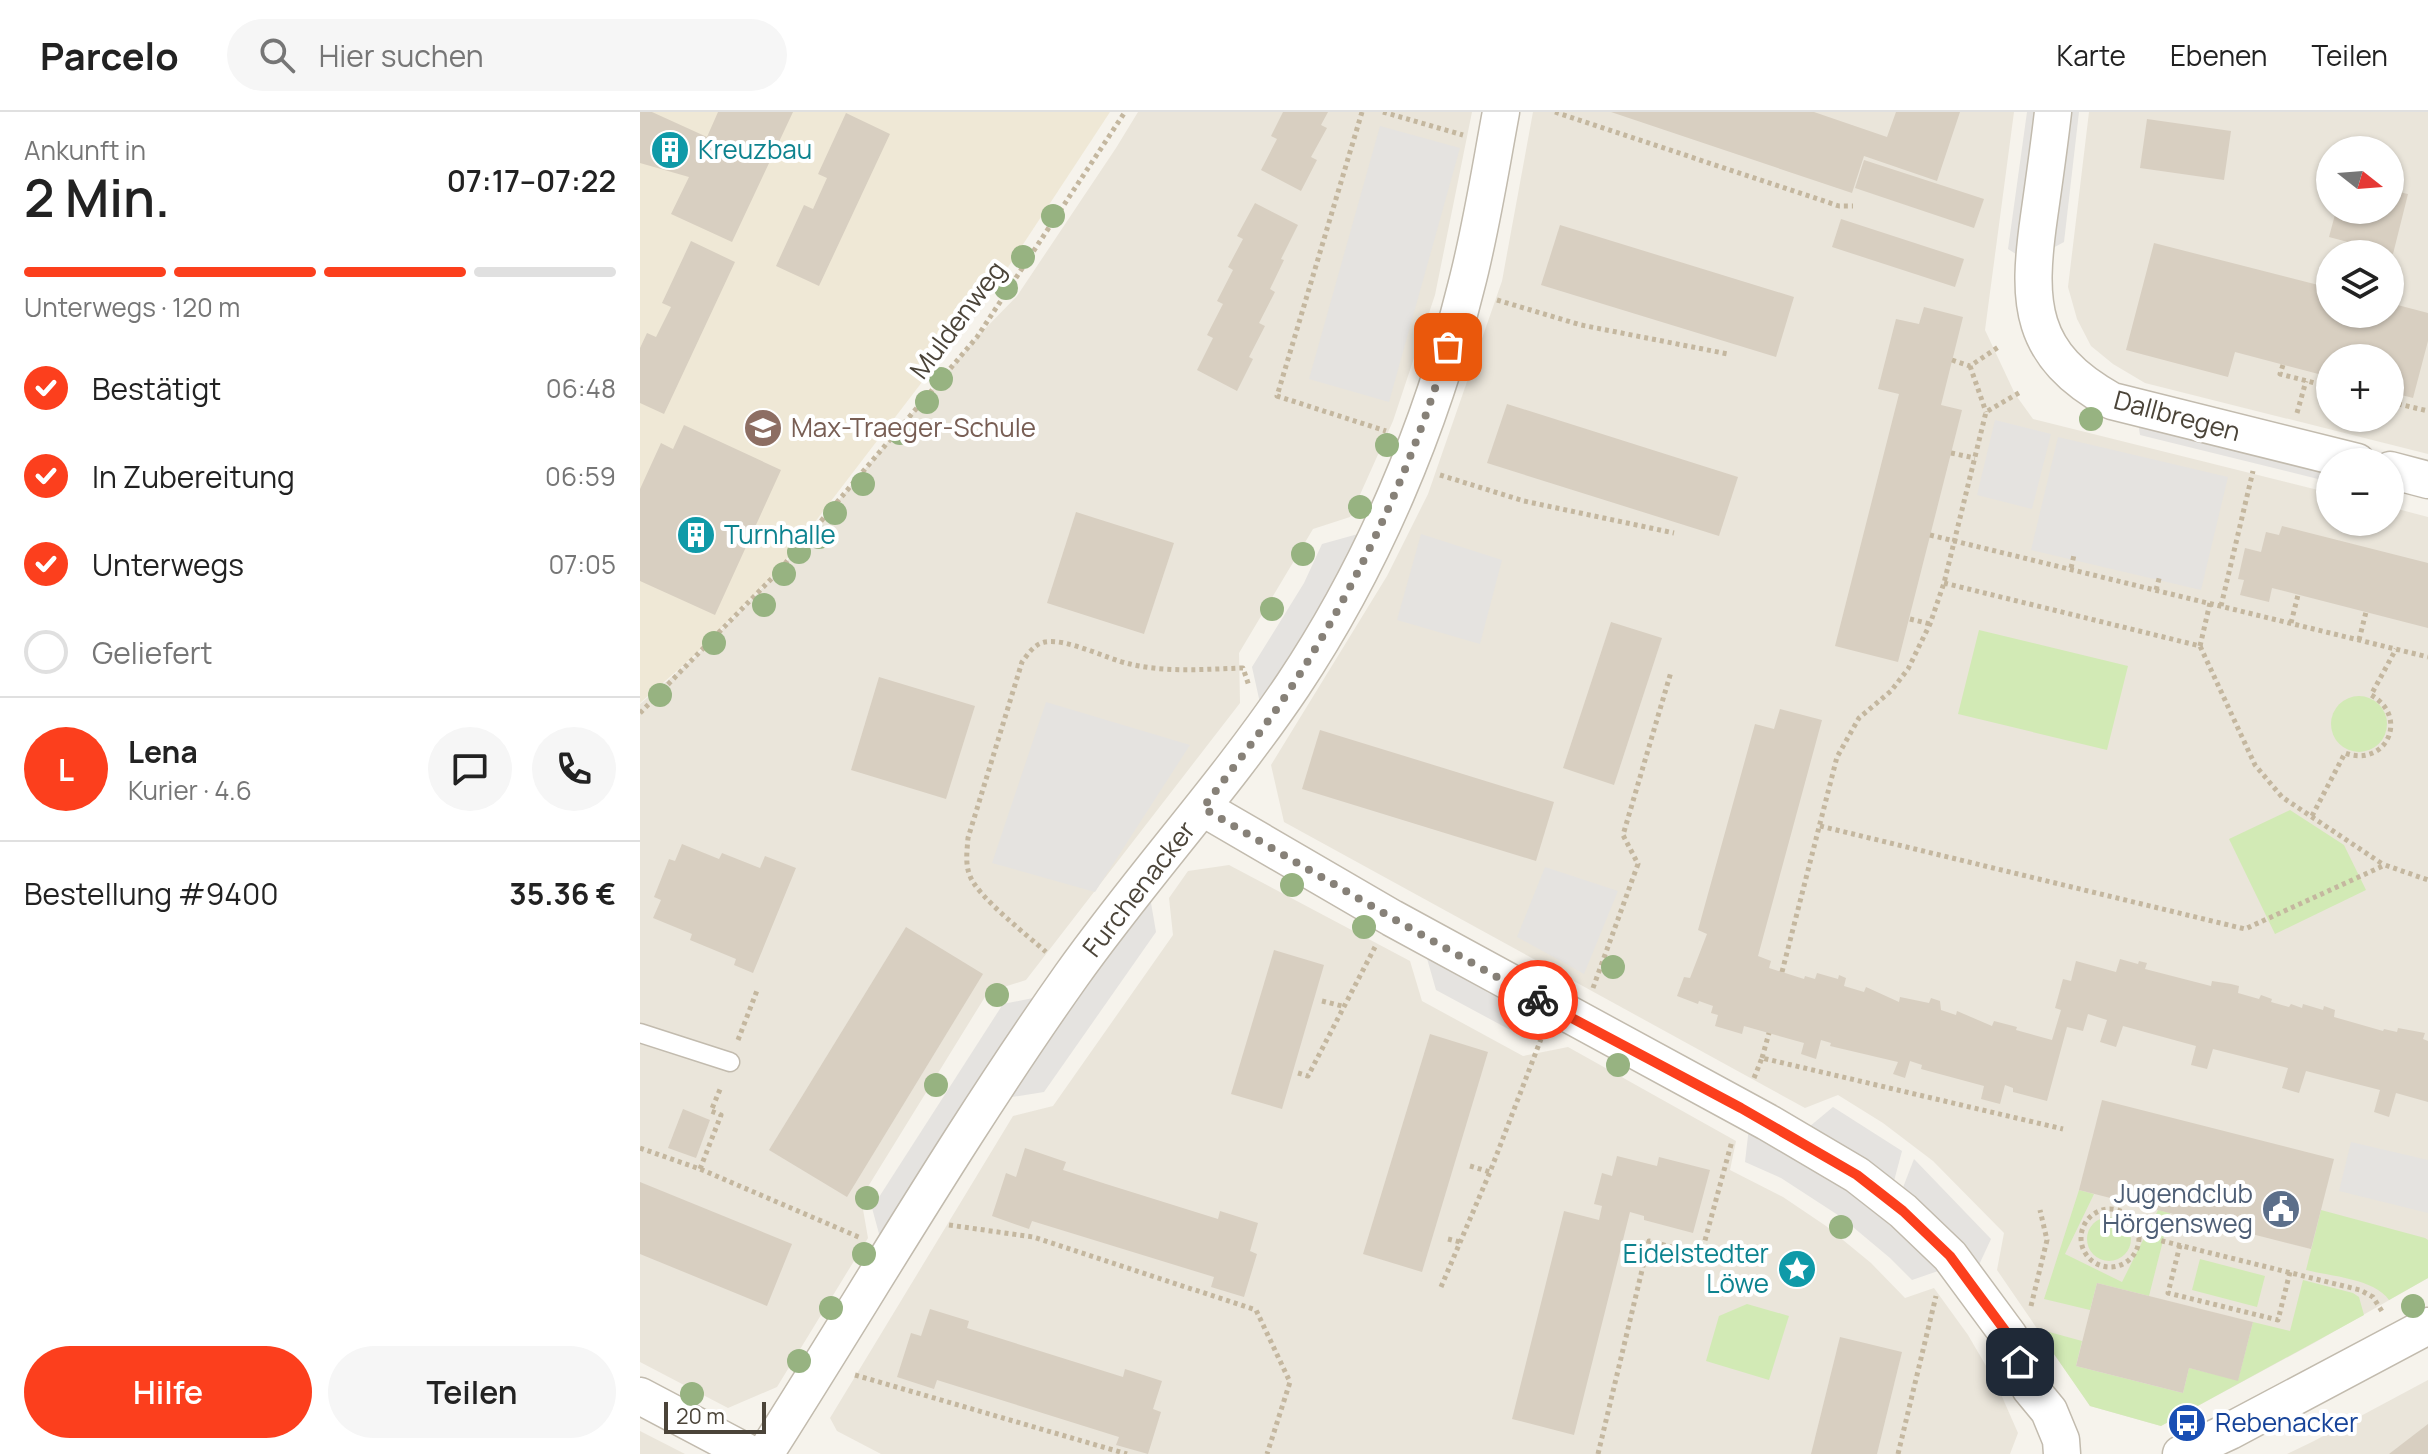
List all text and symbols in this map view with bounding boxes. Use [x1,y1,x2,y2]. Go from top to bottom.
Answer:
search box [227,19,787,91]
text: Parcelo [40,29,179,81]
icon: search [255,33,299,77]
text: Hier suchen [319,35,484,76]
text: Karte [2057,36,2126,74]
text: Ebenen [2170,36,2268,74]
text: Teilen [2312,36,2388,74]
building icon: Kreuzbau [649,129,691,171]
place label: Kreuzbau [698,131,812,167]
text: Ankunft in [24,132,146,168]
north arrow [2316,136,2404,224]
map controls [2316,136,2404,536]
text: 07:17–07:22 [447,160,616,201]
text: 2 Min. [24,162,170,233]
button: layers [2316,240,2404,328]
street label: Muldenweg [901,253,1013,386]
text: Unterwegs · 120 m [24,289,240,325]
pin [1414,313,1482,381]
icon: bag [1426,325,1470,369]
button: + [2316,344,2404,432]
icon: check [24,366,68,410]
text: Bestätigt [92,368,221,409]
text: 06:48 [546,370,616,406]
street label: Dallbregen [2110,381,2244,449]
school or university icon: Max-Traeger-Schule [742,407,784,449]
place label: Max-Traeger-Schule [791,409,1036,445]
button: − [2316,448,2404,536]
icon: check [24,454,68,498]
text: In Zubereitung [92,456,295,497]
text: 06:59 [545,458,616,494]
building icon: Turnhalle [675,514,717,556]
place label: Turnhalle [724,516,836,552]
icon: check [24,542,68,586]
text: Unterwegs [92,544,244,585]
text: 07:05 [548,546,616,582]
text: Geliefert [92,632,213,673]
button: chat [428,727,512,811]
button: phone [532,727,616,811]
text: Lena [128,731,198,772]
text: L [58,749,74,790]
text: Kurier · 4.6 [128,772,252,808]
street label: Furchenacker [1074,813,1203,964]
text: Bestellung #9400 [24,873,279,914]
text: 35.36 € [509,873,616,914]
courier [1498,960,1578,1040]
icon: bike [1516,978,1560,1022]
place label: Jugendclub Hörgensweg [2102,1175,2253,1241]
public building icon: Jugendclub Hörgensweg [2260,1188,2302,1230]
place label: Eidelstedter Löwe [1623,1235,1769,1301]
place icon: Eidelstedter Löwe [1776,1248,1818,1290]
pin [1986,1328,2054,1396]
icon: home [1998,1340,2042,1384]
button: Hilfe [24,1346,312,1438]
button: Teilen [328,1346,616,1438]
scale bar [664,1398,766,1434]
text: 20 m [676,1401,725,1431]
bus stop icon: Rebenacker [2166,1402,2208,1444]
place label: Rebenacker [2215,1404,2358,1440]

